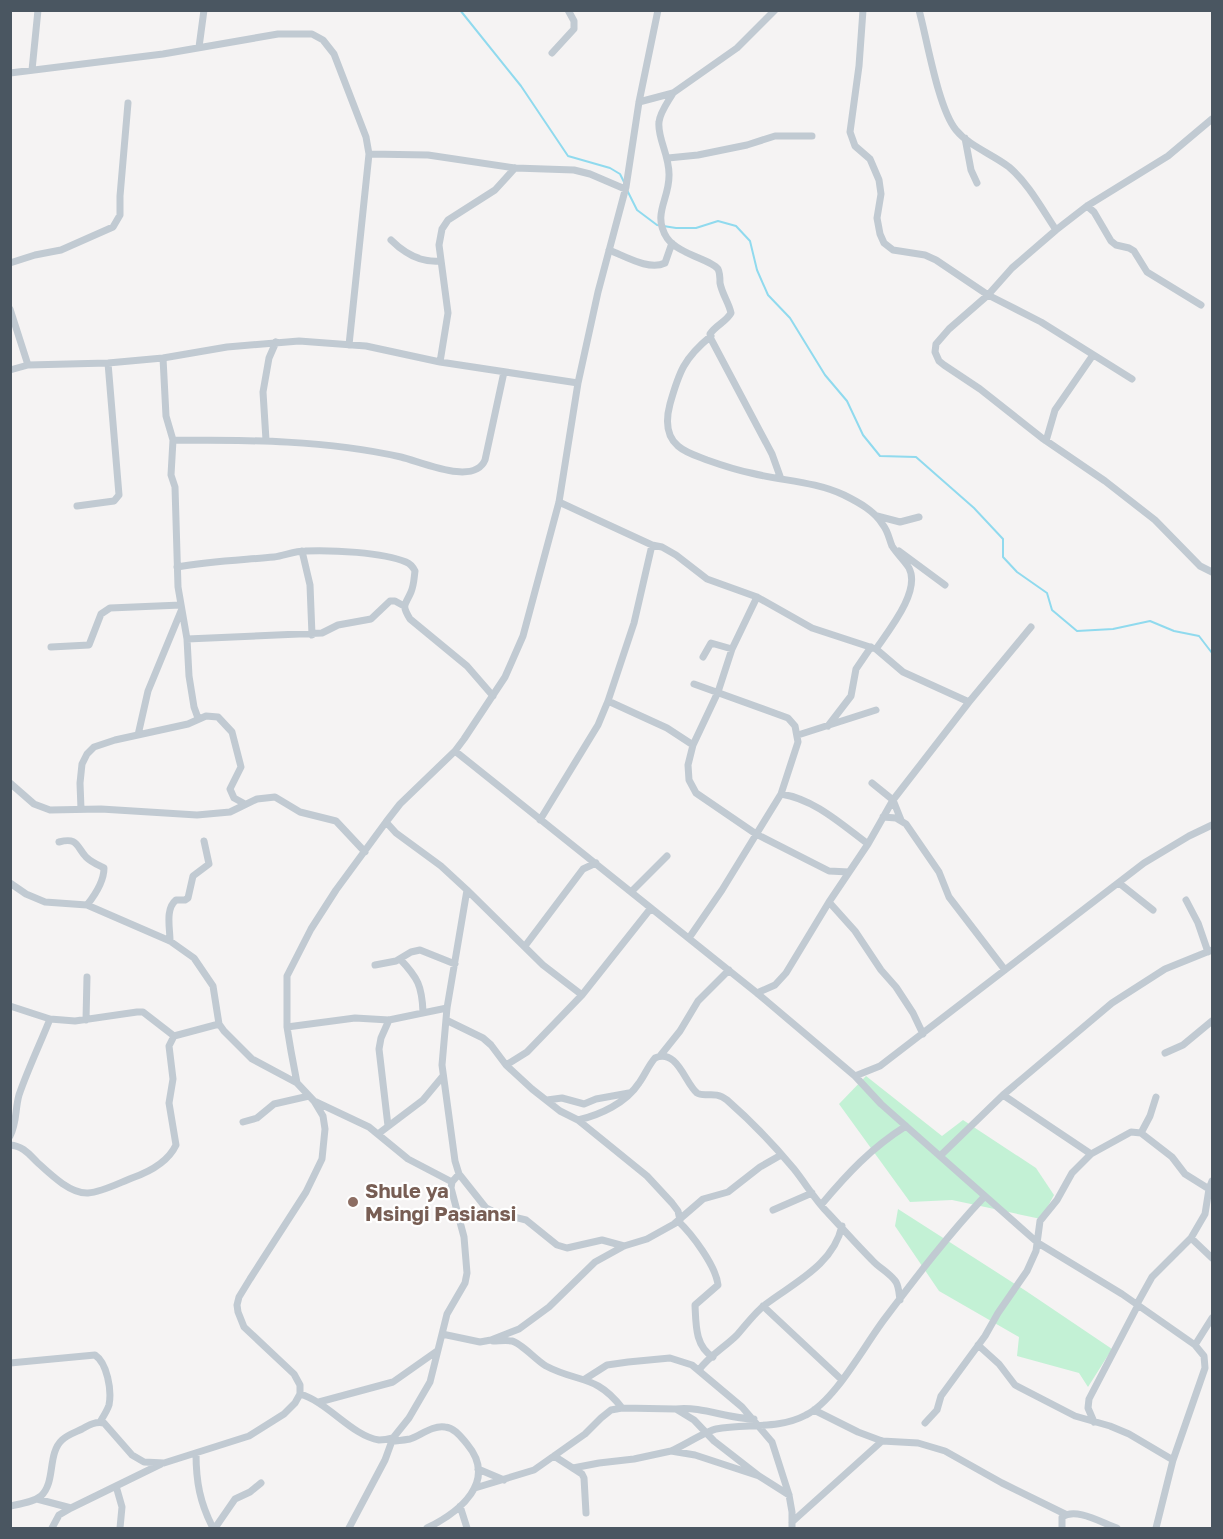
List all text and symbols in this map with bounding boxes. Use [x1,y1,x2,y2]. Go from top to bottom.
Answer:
place label: Shule ya Msingi Pasiansi [365,1178,516,1225]
marker: Shule ya Msingi Pasiansi [346,1195,360,1209]

